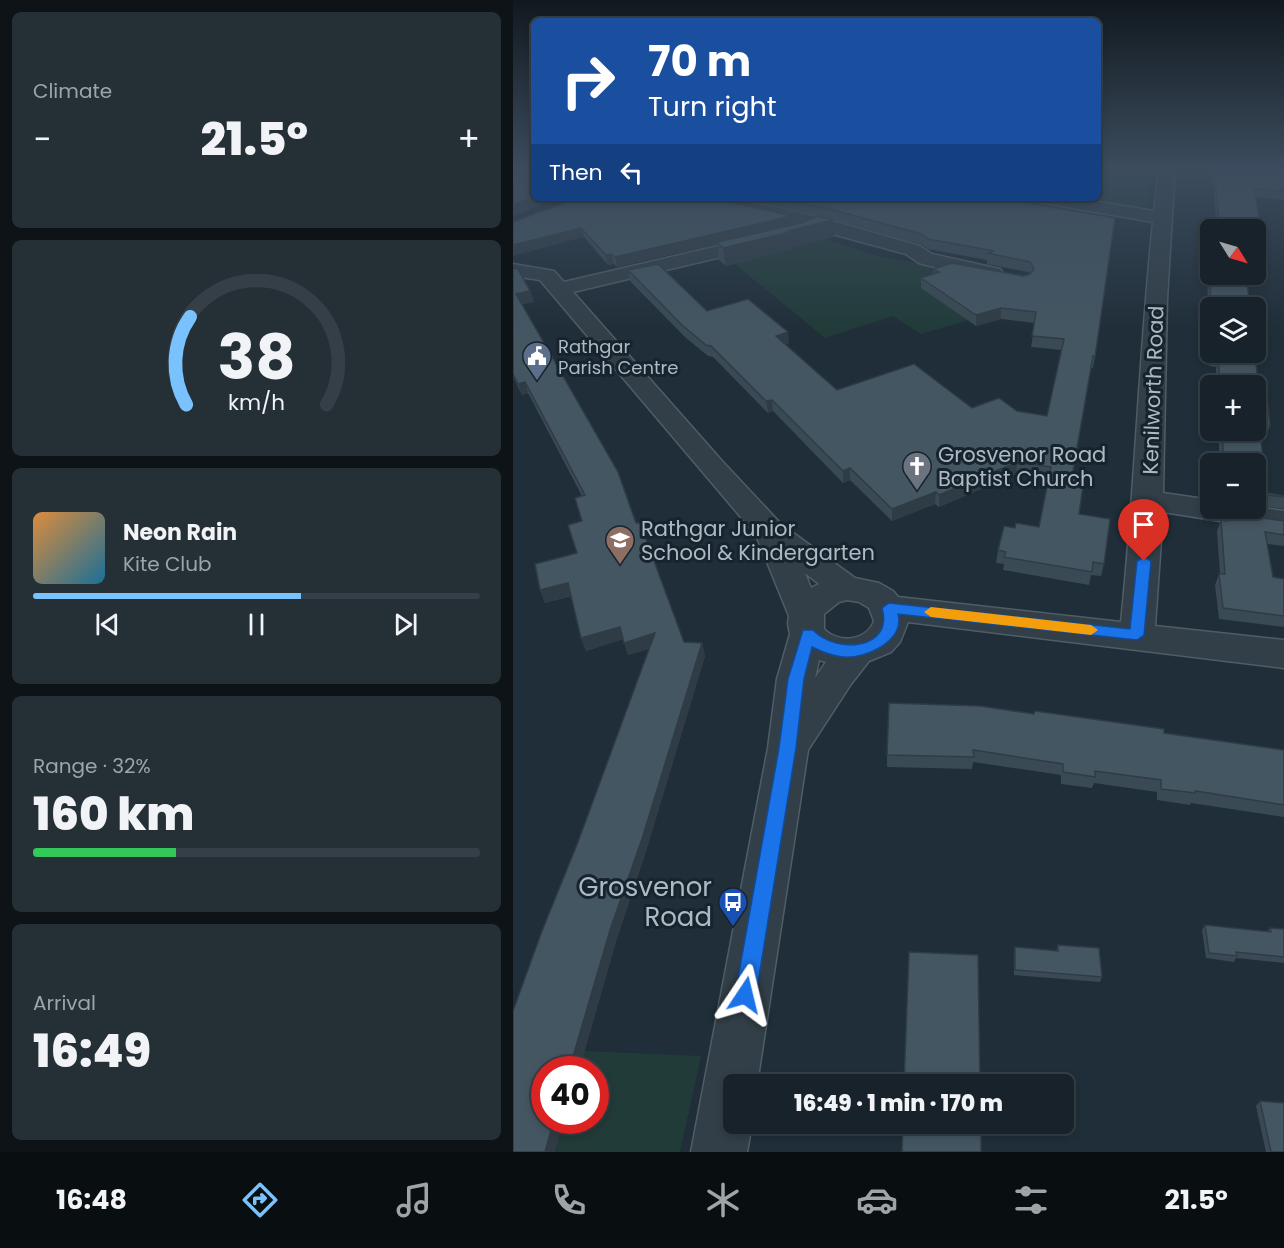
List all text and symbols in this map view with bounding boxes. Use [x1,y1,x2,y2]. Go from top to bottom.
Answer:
text: 70 m [648,32,751,91]
icon: right [549,42,627,120]
text: Climate [33,77,112,105]
text: Turn right [648,88,777,125]
text: 21.5° [201,108,308,171]
text: − [33,116,51,163]
text: + [457,116,480,163]
icon: left [615,156,648,189]
text: Then [549,157,603,188]
north arrow [1200,219,1266,285]
map controls [1200,219,1266,519]
button: layers [1200,297,1266,363]
street label: Kenilworth Road [1136,305,1170,475]
text: 38 [217,313,296,401]
place label: Rathgar Parish Centre [558,334,678,380]
public building icon: Rathgar Parish Centre [521,340,553,382]
button: + [1200,375,1266,441]
text: km/h [228,387,285,418]
place label: Grosvenor Road Baptist Church [938,440,1106,493]
church icon: Grosvenor Road Baptist Church [901,450,933,492]
button: − [1200,453,1266,519]
pin [1118,499,1169,561]
icon: arrive [1127,508,1160,541]
place label: Rathgar Junior School & Kindergarten [641,514,875,567]
text: Neon Rain [123,517,237,548]
school or university icon: Rathgar Junior School & Kindergarten [604,524,636,566]
text: Kite Club [123,550,212,578]
icon: previous [91,608,124,641]
icon: pause [240,608,273,641]
icon: next [389,608,422,641]
text: Range · 32% [33,752,151,780]
text: 160 km [33,783,194,846]
place label: Grosvenor Road [578,869,712,935]
bus stop icon: Grosvenor Road [717,886,749,928]
position arrow [713,963,777,1027]
text: Arrival [33,989,96,1017]
text: 16:49 [33,1020,151,1083]
speed limit sign: 40 [531,1056,609,1134]
text: 16:49 · 1 min · 170 m [794,1088,1003,1119]
icon: directions [239,1179,281,1221]
icon: music [393,1179,435,1221]
icon: phone [548,1179,590,1221]
icon: climate [702,1179,744,1221]
icon: car [856,1179,898,1221]
icon: filters [1010,1179,1052,1221]
text: 16:48 [56,1181,127,1218]
text: 21.5° [1165,1181,1228,1218]

